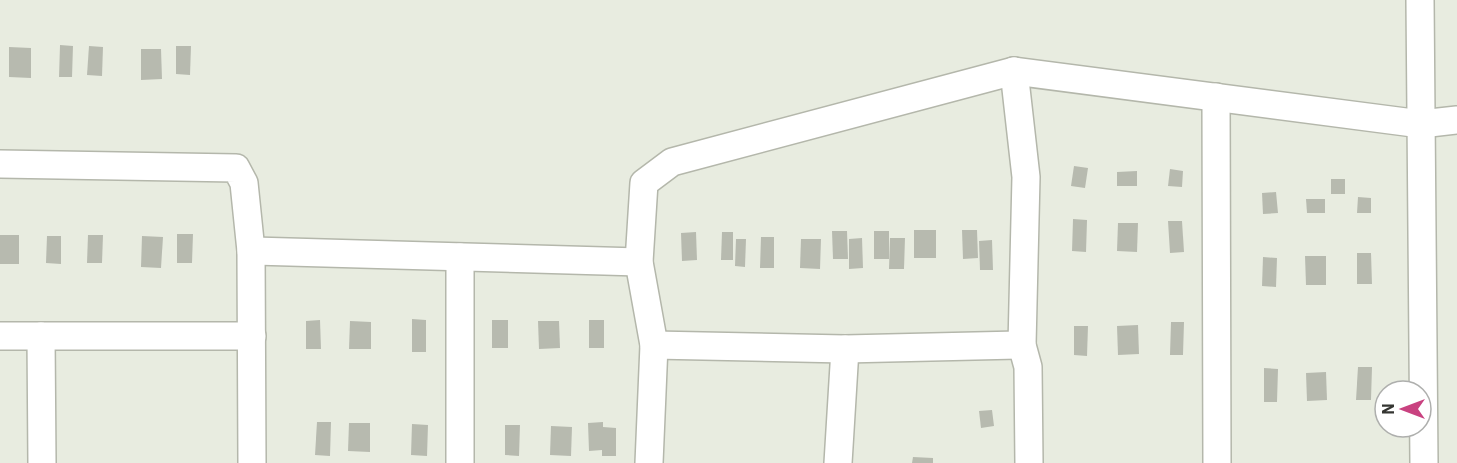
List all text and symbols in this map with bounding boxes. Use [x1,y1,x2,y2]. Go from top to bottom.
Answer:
north arrow [1373,379,1433,439]
text: N [1378,403,1398,415]

